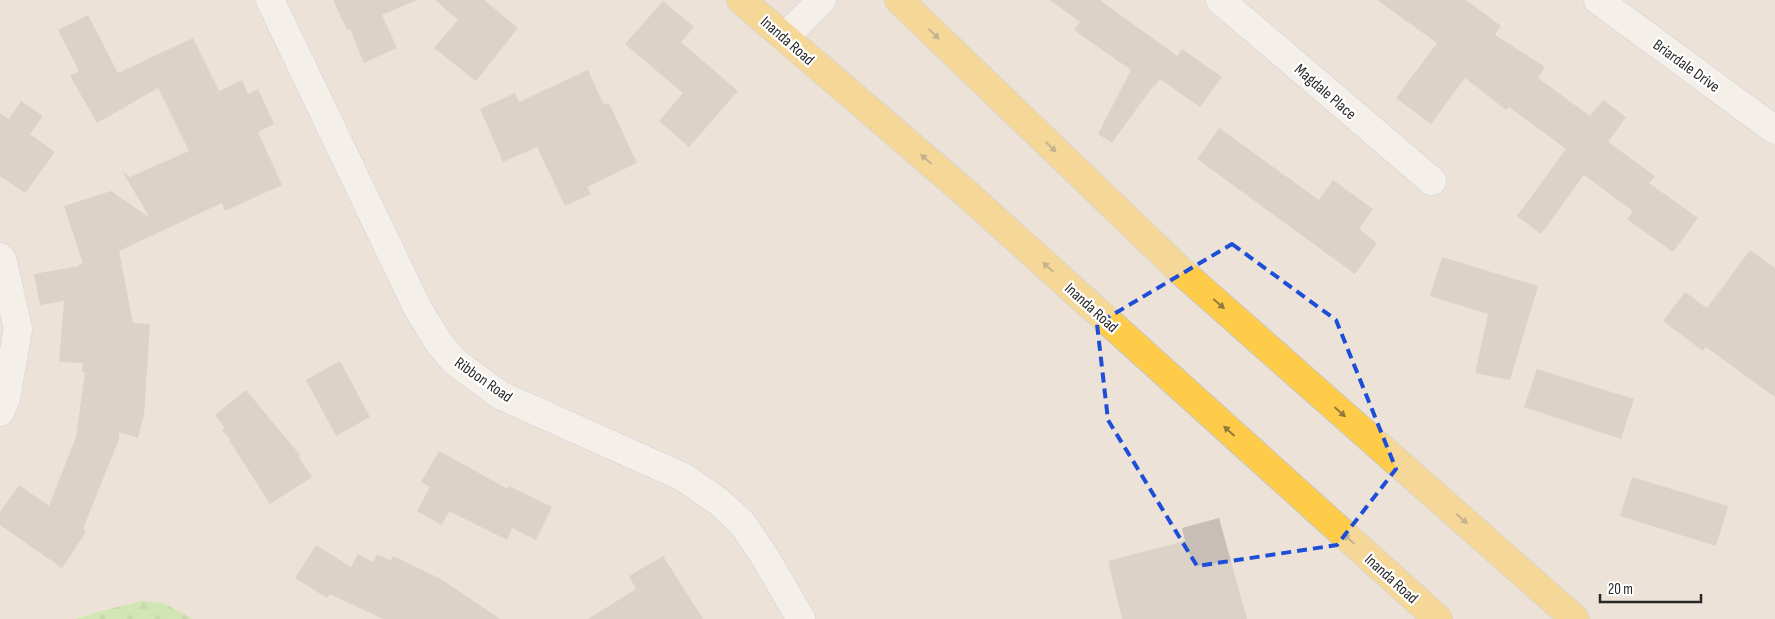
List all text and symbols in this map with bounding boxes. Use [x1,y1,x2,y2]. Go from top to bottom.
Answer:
street label: Inanda Road [756,13,818,70]
one-way arrow [928,28,940,40]
street label: Briardale Drive [1649,36,1723,97]
street label: Magdale Place [1290,60,1360,124]
one-way arrow [1045,141,1057,153]
one-way arrow [920,154,933,165]
one-way arrow [1041,262,1054,273]
street label: Inanda Road [1060,279,1122,337]
one-way arrow [1212,299,1225,310]
street label: Ribbon Road [451,353,516,407]
one-way arrow [1334,406,1346,418]
one-way arrow [1222,425,1235,436]
one-way arrow [1456,514,1469,525]
one-way arrow [1343,534,1356,545]
street label: Inanda Road [1360,550,1422,608]
scale bar [1600,572,1701,604]
text: 20 m [1608,580,1633,599]

